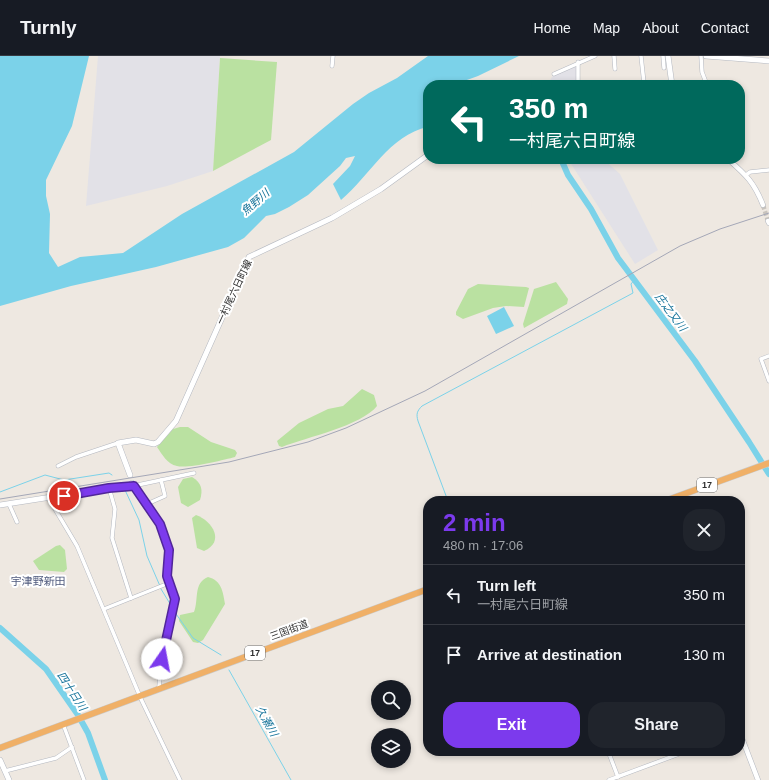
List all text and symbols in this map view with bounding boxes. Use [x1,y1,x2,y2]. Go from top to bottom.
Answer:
text: Turnly [20,17,77,38]
text: Home [534,20,571,36]
text: Map [593,20,620,36]
text: About [642,20,679,36]
text: Contact [701,20,749,36]
text: 350 m [509,93,588,124]
icon: left [443,96,495,148]
text: 一村尾六日町線 [509,131,635,151]
water label: 魚野川 [239,186,272,217]
street label: 一村尾六日町線 [214,258,254,326]
water label: 庄之又川 [653,291,690,334]
road number: 17 [697,478,717,492]
pin [47,479,81,513]
icon: arrive [53,485,75,507]
text: 2 min [443,509,506,536]
button: close [683,509,725,551]
text: 480 m · 17:06 [443,538,523,553]
district label: 宇津野新田 [11,575,66,587]
text: Turn left [477,577,536,594]
icon: left [443,584,465,606]
text: 350 m [683,586,725,603]
text: 一村尾六日町線 [477,597,568,612]
street label: 三国街道 [268,618,310,642]
position arrow [141,638,183,680]
icon: arrive [443,644,465,666]
road number: 17 [245,646,265,660]
text: Arrive at destination [477,646,622,663]
text: 130 m [683,646,725,663]
water label: 四十日川 [55,669,90,714]
map controls [371,680,411,768]
button: search [371,680,411,720]
button: Exit [443,702,580,748]
button: Share [588,702,725,748]
water label: 久瀬川 [254,704,281,739]
button: layers [371,728,411,768]

